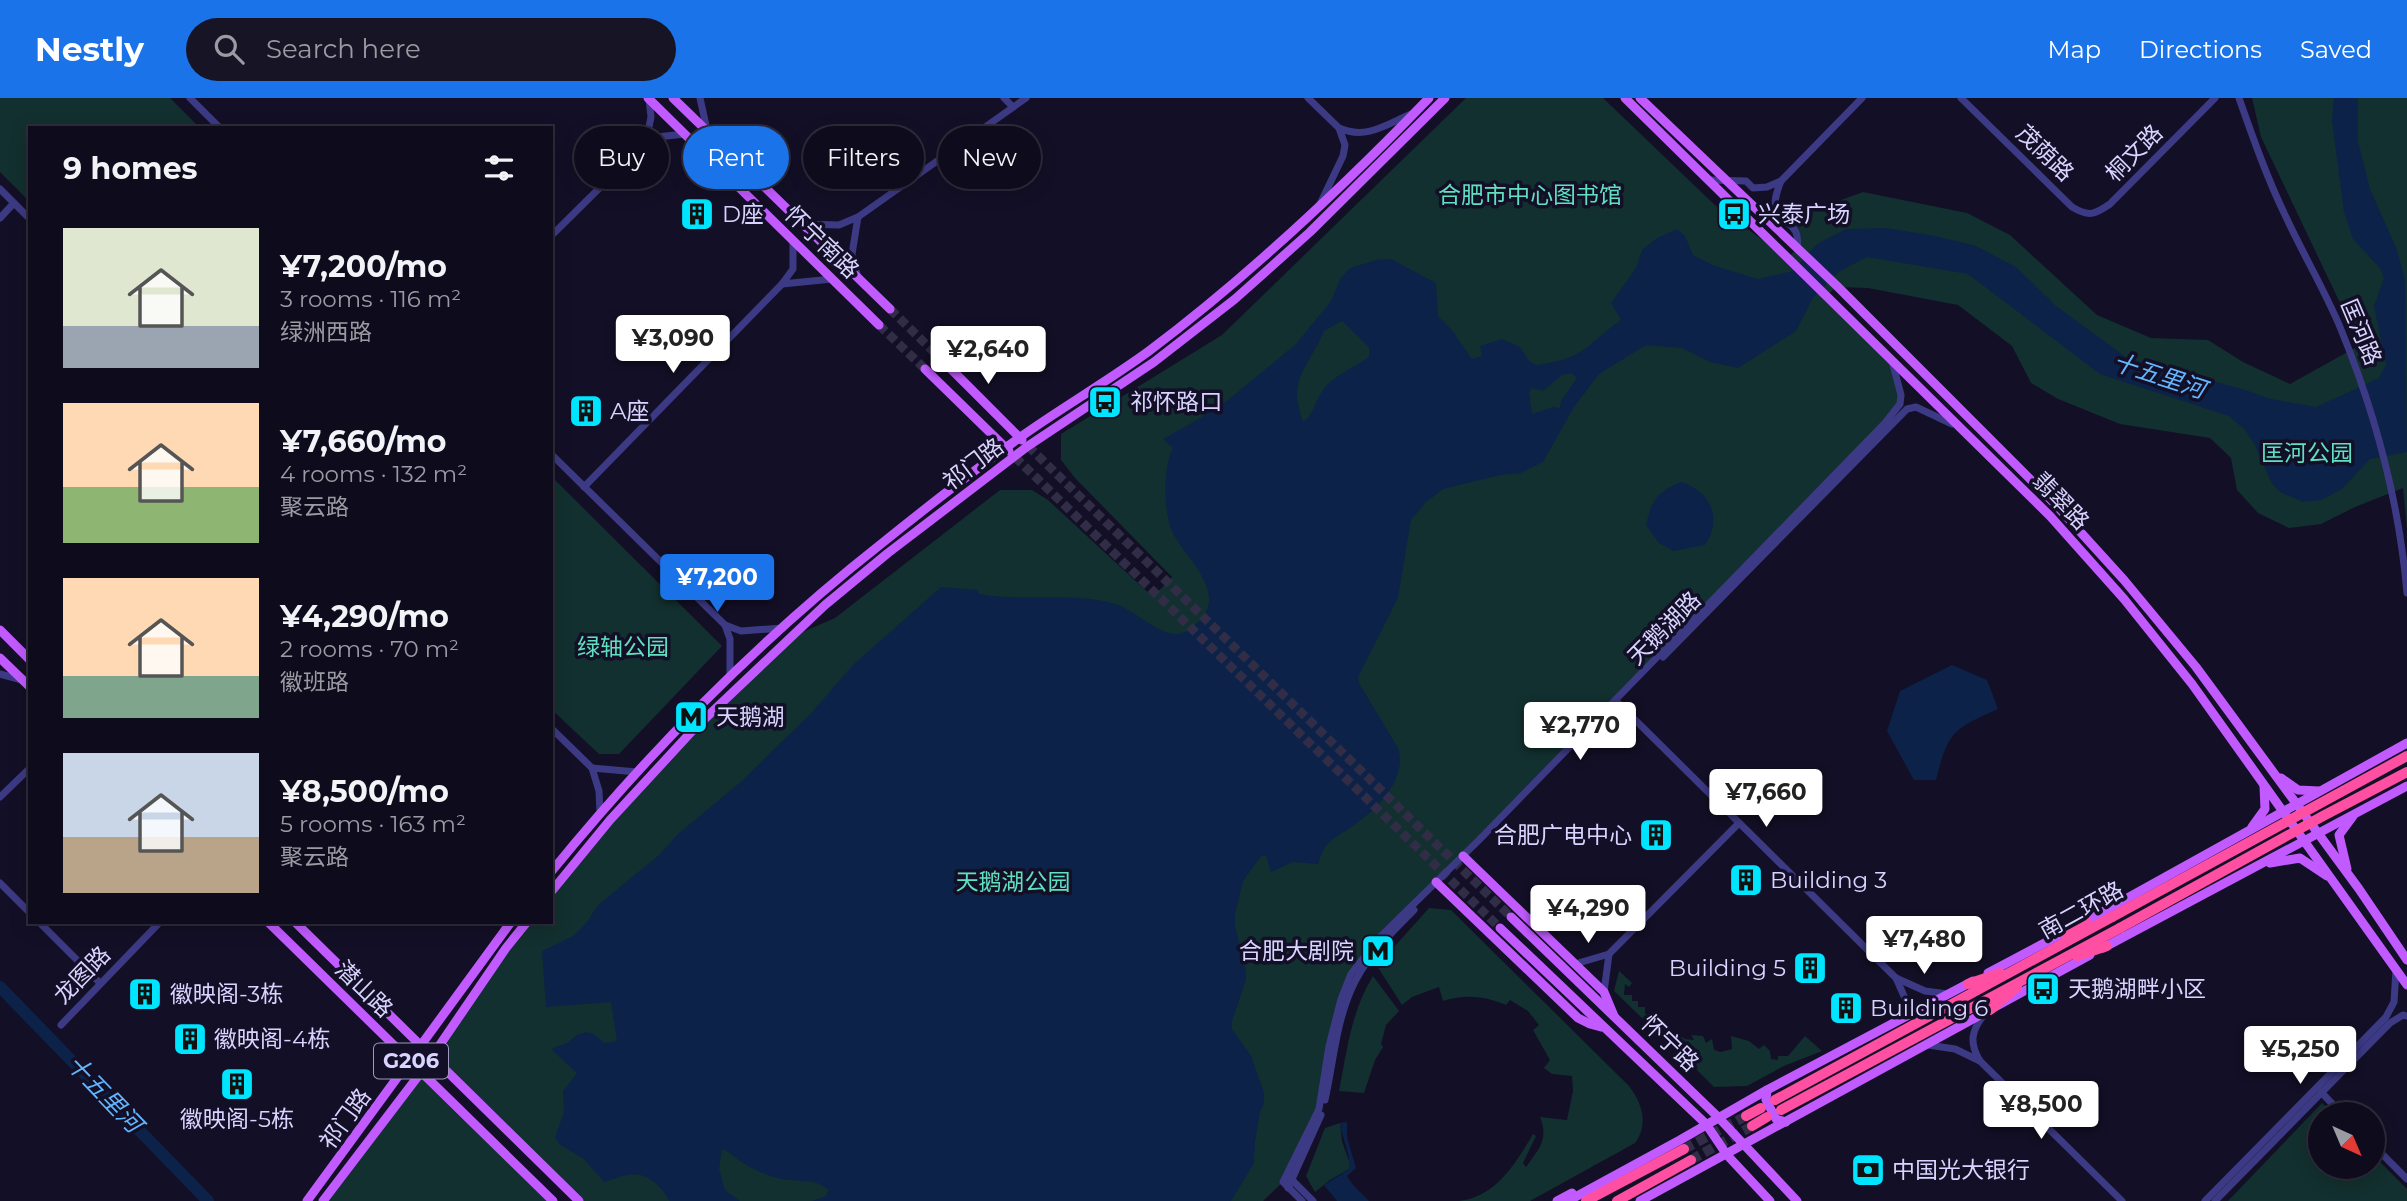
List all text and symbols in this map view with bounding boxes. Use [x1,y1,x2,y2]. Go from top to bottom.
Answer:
search box [186,18,676,81]
text: Nestly [35,29,144,69]
icon: search [210,30,248,68]
text: Search here [266,33,421,65]
text: Map [2048,35,2101,64]
text: Directions [2139,35,2262,64]
text: Saved [2300,35,2372,64]
street label: 茂荫路 [2010,119,2080,187]
street label: 桐文路 [2100,119,2168,187]
chip: Buy [574,126,669,189]
chip: Rent [683,126,789,189]
chip: Filters [803,126,924,189]
chip: New [938,126,1041,189]
icon: filters [480,149,518,187]
text: 9 homes [63,150,198,187]
park label: 合肥市中心图书馆 [1438,181,1622,209]
building icon: D座 [678,195,716,233]
bus stop icon: 兴泰广场 [1715,195,1753,233]
place label: D座 [722,200,764,228]
street label: 怀宁南路 [779,200,865,284]
place label: 兴泰广场 [1758,200,1850,228]
text: ¥7,200/mo [280,248,447,285]
icon: home [119,256,203,340]
text: 3 rooms · 116 m² [280,285,461,313]
street label: 匡河路 [2335,295,2387,369]
pin: ¥3,090 [616,316,730,375]
text: 绿洲西路 [280,318,372,346]
text: ¥3,090 [632,324,714,352]
pin: ¥2,640 [931,327,1045,386]
text: ¥2,640 [947,335,1029,363]
water label: 十五里河 [2109,347,2213,405]
bus stop icon: 祁怀路口 [1086,383,1124,421]
place label: 祁怀路口 [1130,388,1222,416]
building icon: A座 [567,392,605,430]
place label: A座 [610,397,650,425]
text: ¥7,660/mo [280,423,446,460]
icon: home [119,431,203,515]
street label: 祁门路 [937,432,1009,496]
park label: 匡河公园 [2261,439,2353,467]
text: 4 rooms · 132 m² [280,460,467,488]
street label: 翡翠路 [2027,466,2095,536]
text: 聚云路 [280,493,349,521]
pin: ¥7,200 [660,554,774,614]
text: ¥7,200 [676,563,758,591]
street label: 天鹅湖路 [1622,586,1706,670]
text: ¥4,290/mo [280,598,449,635]
icon: home [119,606,203,690]
park label: 绿轴公园 [577,633,669,661]
text: 2 rooms · 70 m² [280,635,459,663]
text: 徽班路 [280,668,349,696]
metro station icon: 天鹅湖 [672,698,710,736]
pin: ¥2,770 [1523,702,1637,762]
place label: 天鹅湖 [716,703,785,731]
text: ¥2,770 [1540,711,1620,739]
pin: ¥7,660 [1709,770,1823,829]
text: ¥8,500/mo [280,773,449,810]
text: ¥7,660 [1725,778,1807,806]
icon: home [119,781,203,865]
text: 5 rooms · 163 m² [280,810,466,838]
building icon: 合肥广电中心 [1637,816,1675,854]
place label: 合肥广电中心 [1494,821,1632,849]
text: 聚云路 [280,843,349,871]
building icon: Building 3 [1727,861,1765,899]
place label: Building 3 [1770,866,1887,894]
park label: 天鹅湖公园 [956,868,1071,896]
street label: 南二环路 [2034,875,2128,945]
pin: ¥4,290 [1531,886,1645,945]
text: ¥4,290 [1546,894,1630,922]
pin: ¥7,480 [1867,916,1981,976]
text: ¥7,480 [1882,925,1966,953]
metro station icon: 合肥大剧院 [1359,932,1397,970]
place label: 合肥大剧院 [1239,937,1354,965]
street label: 龙图路 [48,940,116,1010]
building icon: Building 5 [1791,949,1829,987]
place label: Building 5 [1669,954,1786,982]
street label: 潜山路 [329,955,399,1023]
bus stop icon: 天鹅湖畔小区 [2024,970,2062,1008]
building icon: 徽映阁-3栋 [126,975,164,1013]
place label: 天鹅湖畔小区 [2068,975,2206,1003]
place label: 徽映阁-3栋 [170,980,283,1008]
building icon: Building 6 [1827,989,1865,1027]
place label: Building 6 [1870,994,1988,1022]
street label: 怀宁路 [1635,1009,1705,1077]
building icon: 徽映阁-4栋 [171,1020,209,1058]
place label: 徽映阁-4栋 [214,1025,330,1053]
pin: ¥5,250 [2243,1026,2357,1086]
text: ¥5,250 [2260,1035,2340,1063]
road number: G206 [374,1044,448,1079]
water label: 十五里河 [61,1049,151,1141]
building icon: 徽映阁-5栋 [218,1065,256,1103]
pin: ¥8,500 [1984,1082,2098,1141]
street label: 祁门路 [313,1083,377,1155]
text: ¥8,500 [1999,1090,2083,1118]
north arrow [2308,1102,2385,1180]
map controls [2308,1102,2385,1179]
place label: 徽映阁-5栋 [180,1105,294,1133]
bank icon: 中国光大银行 [1849,1151,1887,1189]
place label: 中国光大银行 [1892,1156,2030,1184]

